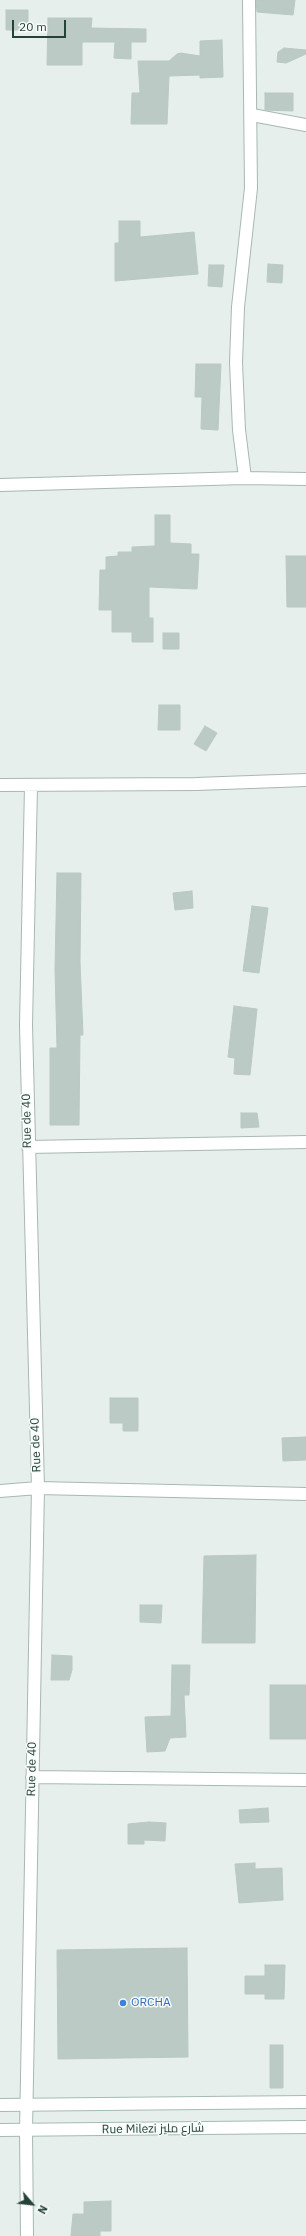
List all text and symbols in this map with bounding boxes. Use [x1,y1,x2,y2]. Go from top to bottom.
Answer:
scale bar [14,12,68,38]
text: 20 m [19,19,47,34]
street label: Rue de 40 [19,1094,35,1148]
street label: Rue de 40 [28,1417,44,1473]
street label: Rue de 40 [24,1742,40,1796]
place label: ORCHA [131,1996,171,2010]
marker: ORCHA [118,1998,128,2008]
street label: Rue Milezi شارع مليز [102,2121,204,2137]
north arrow [12,2184,52,2224]
text: N [35,2203,51,2216]

